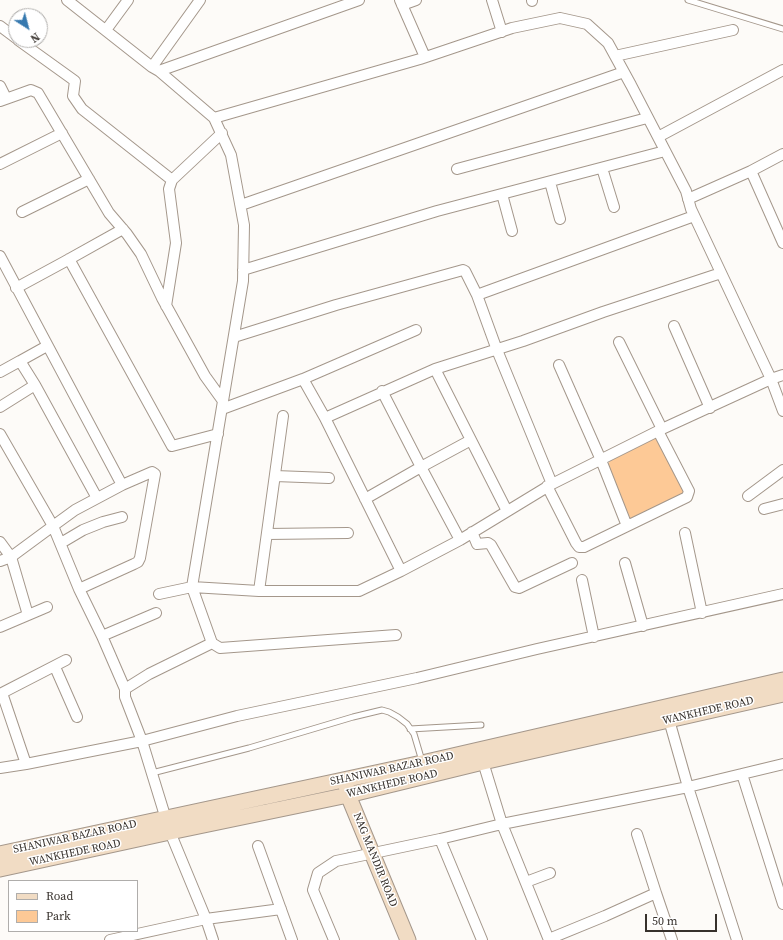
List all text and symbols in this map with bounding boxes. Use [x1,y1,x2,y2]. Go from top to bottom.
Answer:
north arrow [8,8,48,48]
text: N [27,29,42,46]
street label: WANKHEDE ROAD [661,694,755,728]
street label: SHANIWAR BAZAR ROAD [329,749,455,789]
street label: WANKHEDE ROAD [345,767,439,801]
street label: NAG MANDIR ROAD [350,811,400,909]
street label: SHANIWAR BAZAR ROAD [12,817,138,857]
street label: WANKHEDE ROAD [28,837,122,869]
legend [8,880,138,932]
text: Road [46,888,73,904]
scale bar [647,906,719,932]
text: Park [46,908,71,924]
text: 50 m [652,913,678,929]

